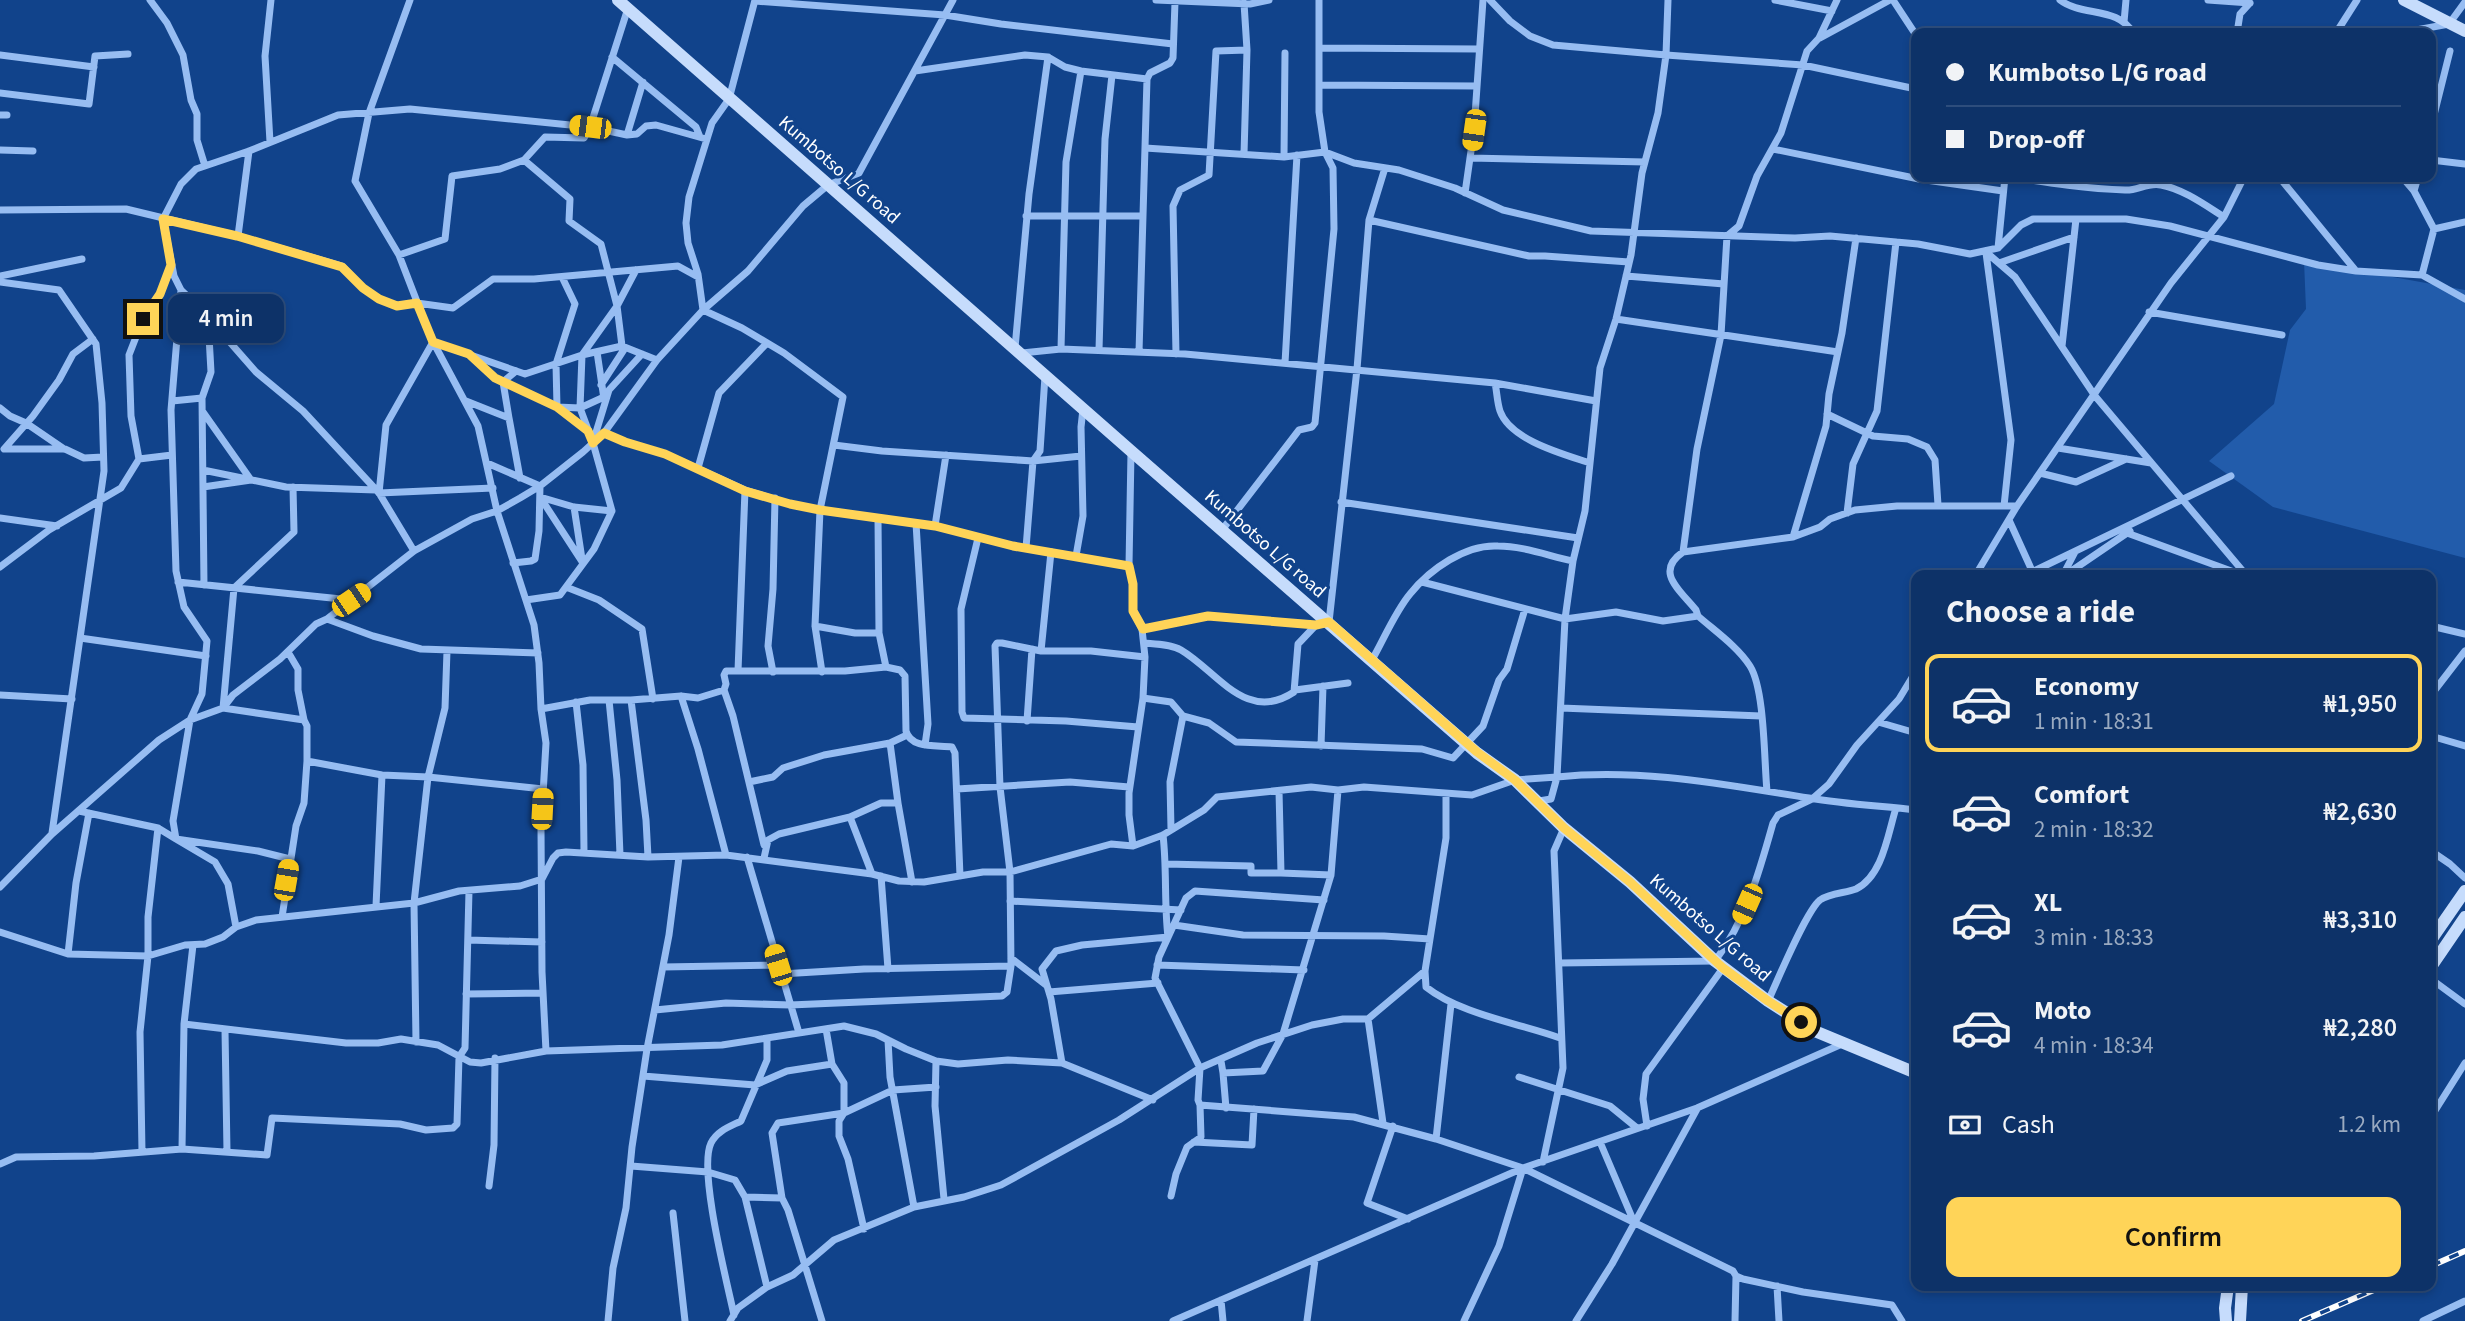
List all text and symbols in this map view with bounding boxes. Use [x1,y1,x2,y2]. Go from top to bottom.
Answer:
text: Kumbotso L/G road [1988,54,2207,91]
car [1461,108,1488,152]
street label: Kumbotso L/G road [772,110,906,231]
car [568,114,613,140]
text: Drop-off [1988,121,2084,158]
callout: 4 min [168,294,283,344]
text: 4 min [199,302,253,335]
route end [127,303,159,335]
street label: Kumbotso L/G road [1198,484,1332,605]
car [328,580,375,620]
text: Choose a ride [1946,589,2135,635]
text: Economy [2034,668,2139,705]
icon: car [1950,672,2013,735]
text: ₦1,950 [2323,685,2397,722]
text: 1 min · 18:31 [2034,705,2154,738]
text: Comfort [2034,776,2129,813]
icon: car [1950,780,2013,843]
car [531,787,554,831]
text: ₦2,630 [2323,793,2397,830]
text: 2 min · 18:32 [2034,813,2154,846]
car [273,857,300,903]
street label: Kumbotso L/G road [1643,868,1777,989]
car [1729,881,1766,927]
text: XL [2034,884,2062,921]
icon: car [1950,888,2013,951]
text: ₦3,310 [2323,901,2397,938]
text: 3 min · 18:33 [2034,921,2154,954]
car [762,942,795,988]
text: Moto [2034,992,2091,1029]
icon: car [1950,996,2013,1059]
route start [1785,1006,1817,1038]
text: ₦2,280 [2323,1009,2397,1046]
text: 4 min · 18:34 [2034,1029,2154,1062]
icon: cash [1946,1106,1984,1144]
text: Cash [2002,1106,2055,1143]
text: 1.2 km [2337,1108,2401,1141]
button: Confirm [1946,1197,2401,1277]

